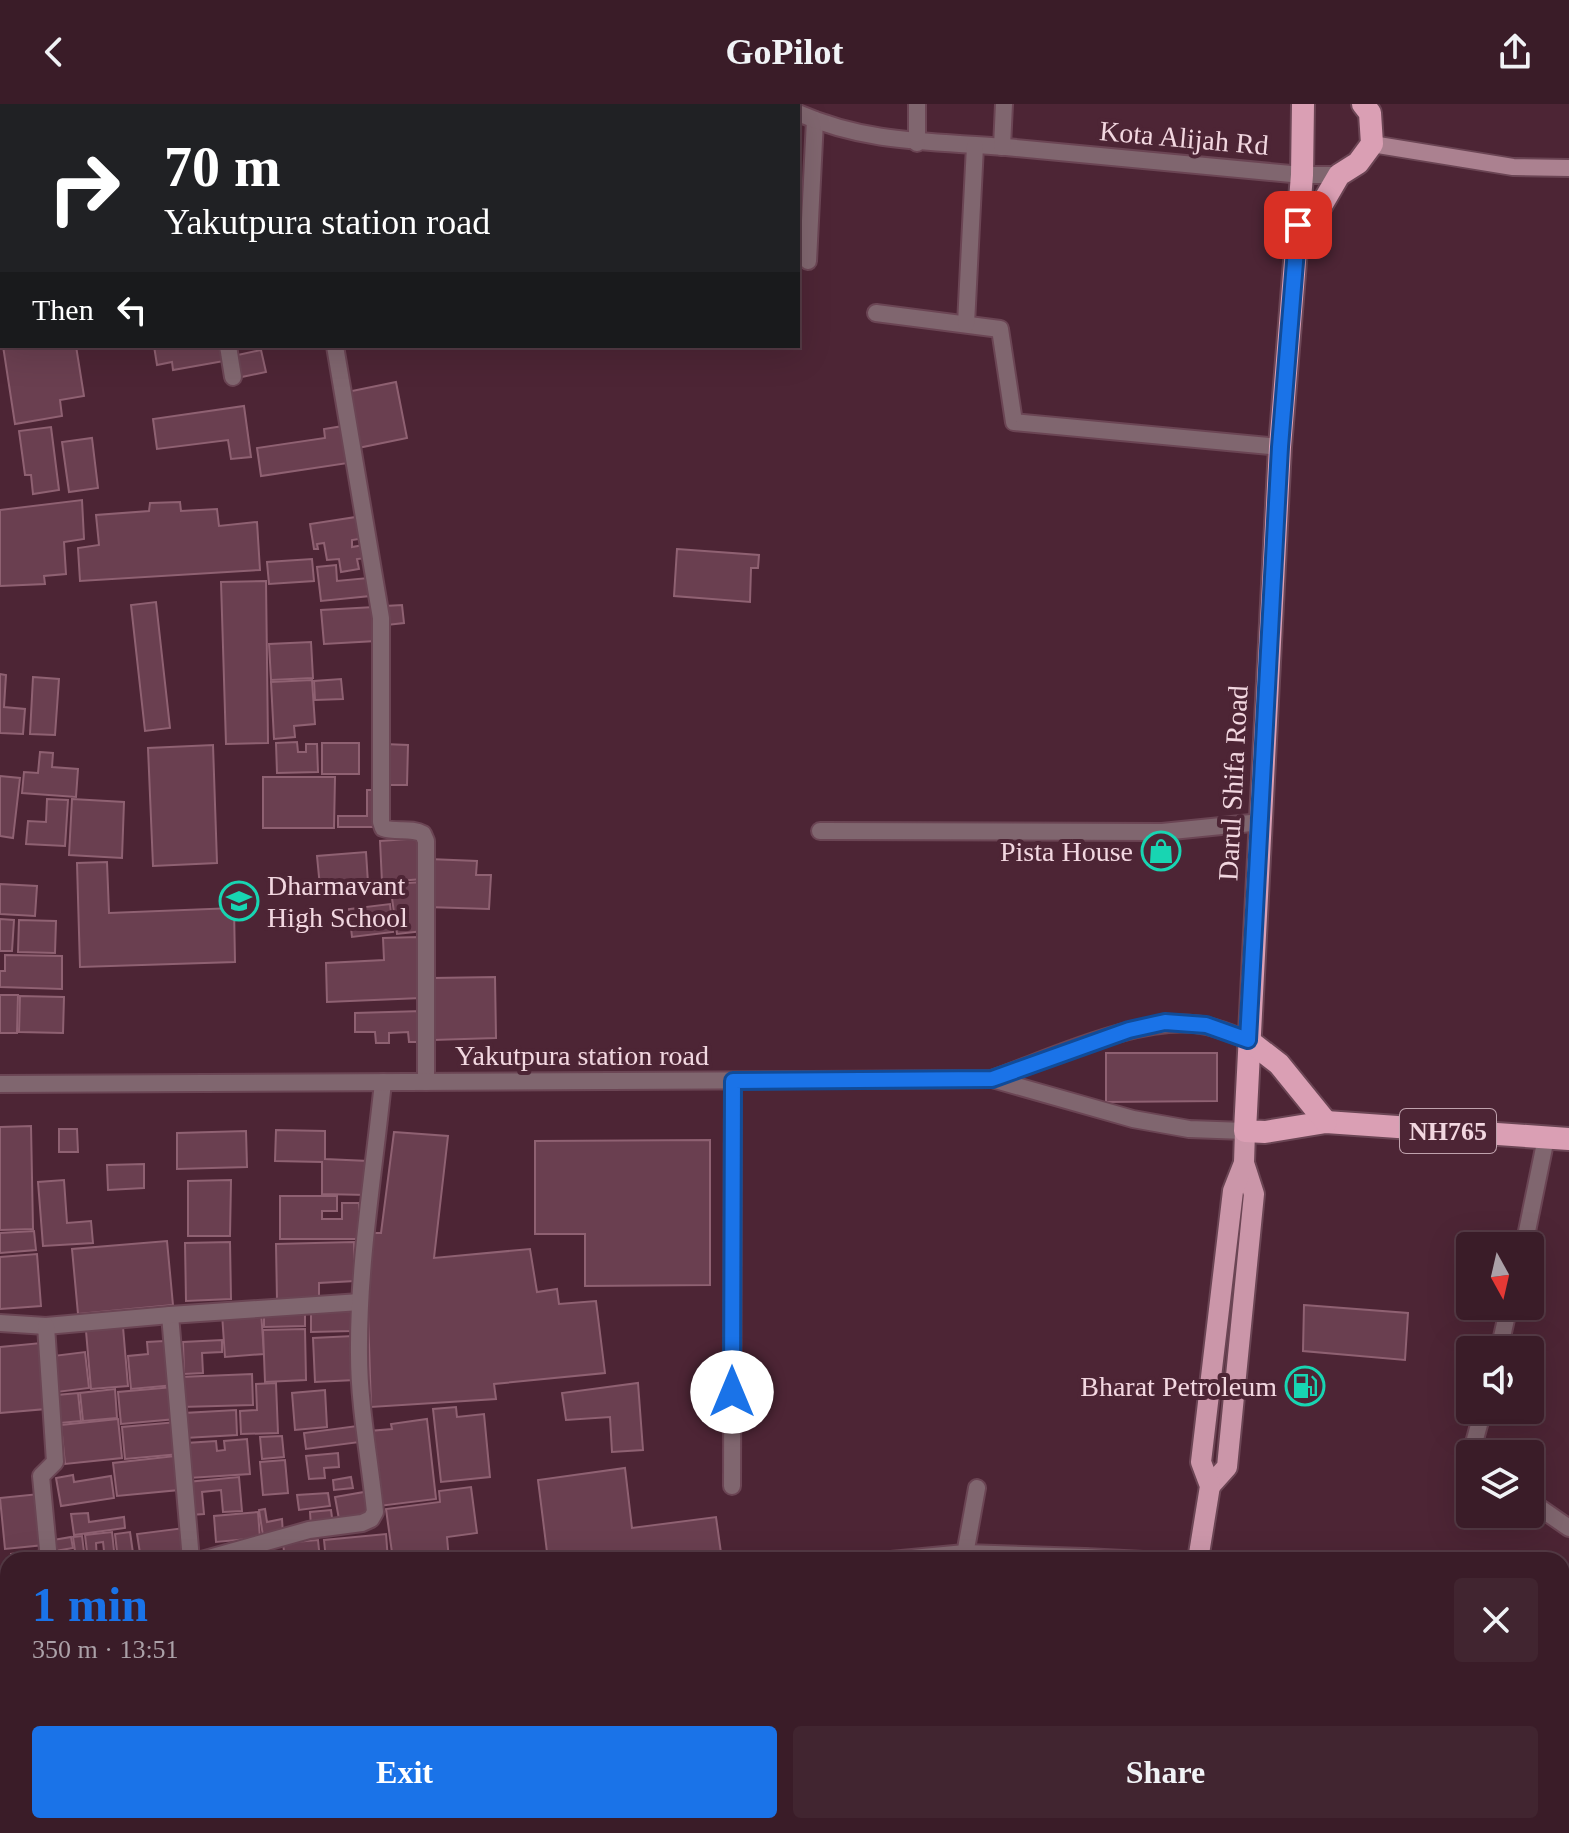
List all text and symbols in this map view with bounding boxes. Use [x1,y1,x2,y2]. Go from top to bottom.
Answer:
icon: back [32,30,76,74]
icon: share [1493,30,1537,74]
text: GoPilot [726,32,843,72]
street label: Kota Alijah Rd [1098,115,1270,161]
icon: right [32,136,136,240]
text: 70 m [164,136,281,198]
pin [1264,191,1332,259]
text: Yakutpura station road [164,202,490,242]
icon: arrive [1276,203,1320,247]
icon: left [110,288,154,332]
text: Then [32,293,94,326]
street label: Darul Shifa Road [1212,684,1254,882]
shop icon: Pista House [1140,830,1182,872]
place label: Pista House [1000,836,1133,867]
place label: Dharmavant High School [267,870,408,933]
school or university icon: Dharmavant High School [218,880,260,922]
street label: Yakutpura station road [455,1040,709,1071]
road number: NH765 [1400,1109,1496,1153]
north arrow [1456,1232,1544,1320]
map controls [1456,1232,1544,1528]
button: sound [1456,1336,1544,1424]
position arrow [690,1350,774,1434]
fuel station icon: Bharat Petroleum [1284,1365,1326,1407]
place label: Bharat Petroleum [1080,1371,1277,1402]
button: layers [1456,1440,1544,1528]
text: 1 min [32,1578,148,1631]
button: close [1454,1578,1538,1662]
text: 350 m · 13:51 [32,1635,179,1664]
button: Exit [32,1726,777,1818]
button: Share [793,1726,1538,1818]

